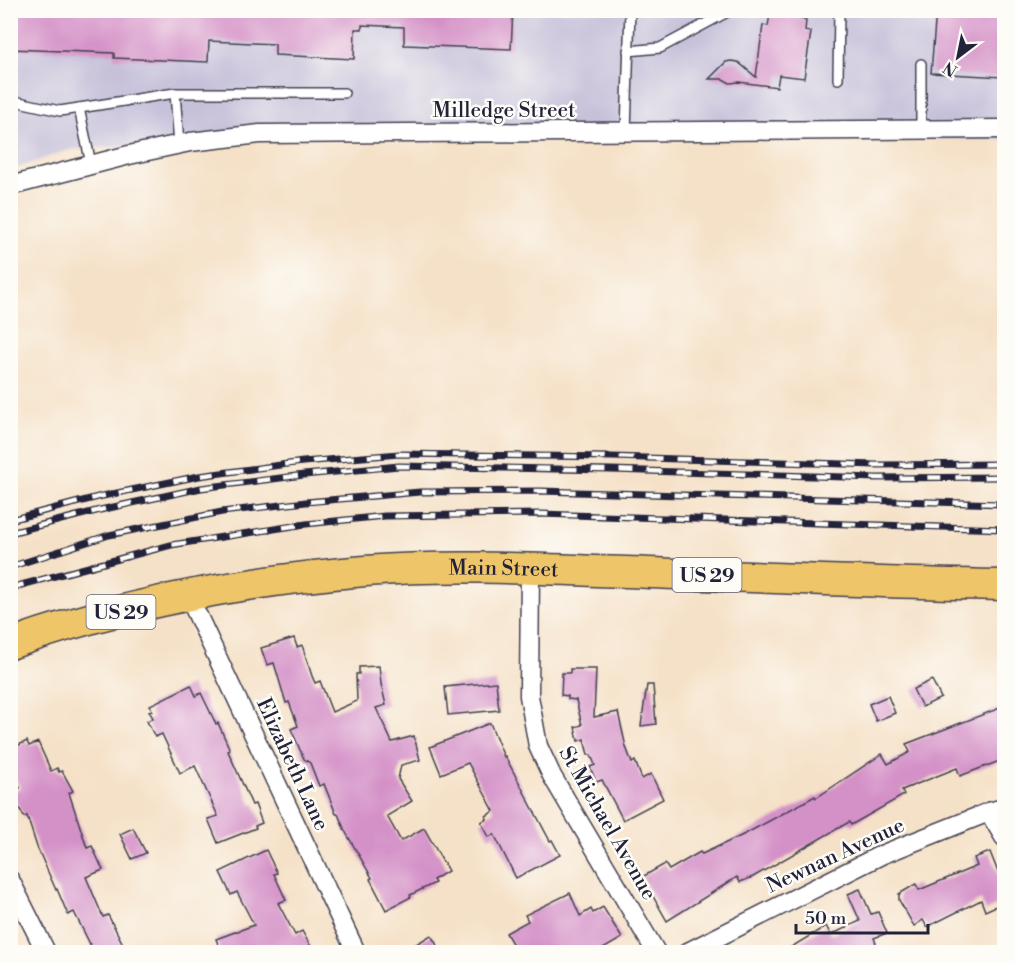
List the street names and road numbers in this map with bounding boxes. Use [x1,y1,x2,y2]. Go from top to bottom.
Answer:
street label: Milledge Street [432,98,576,124]
street label: Main Street [448,555,559,583]
road number: US 29 [672,558,742,592]
road number: US 29 [86,595,156,629]
street label: Elizabeth Lane [250,694,334,835]
street label: St Michael Avenue [553,742,662,905]
street label: Newnan Avenue [762,813,909,899]

